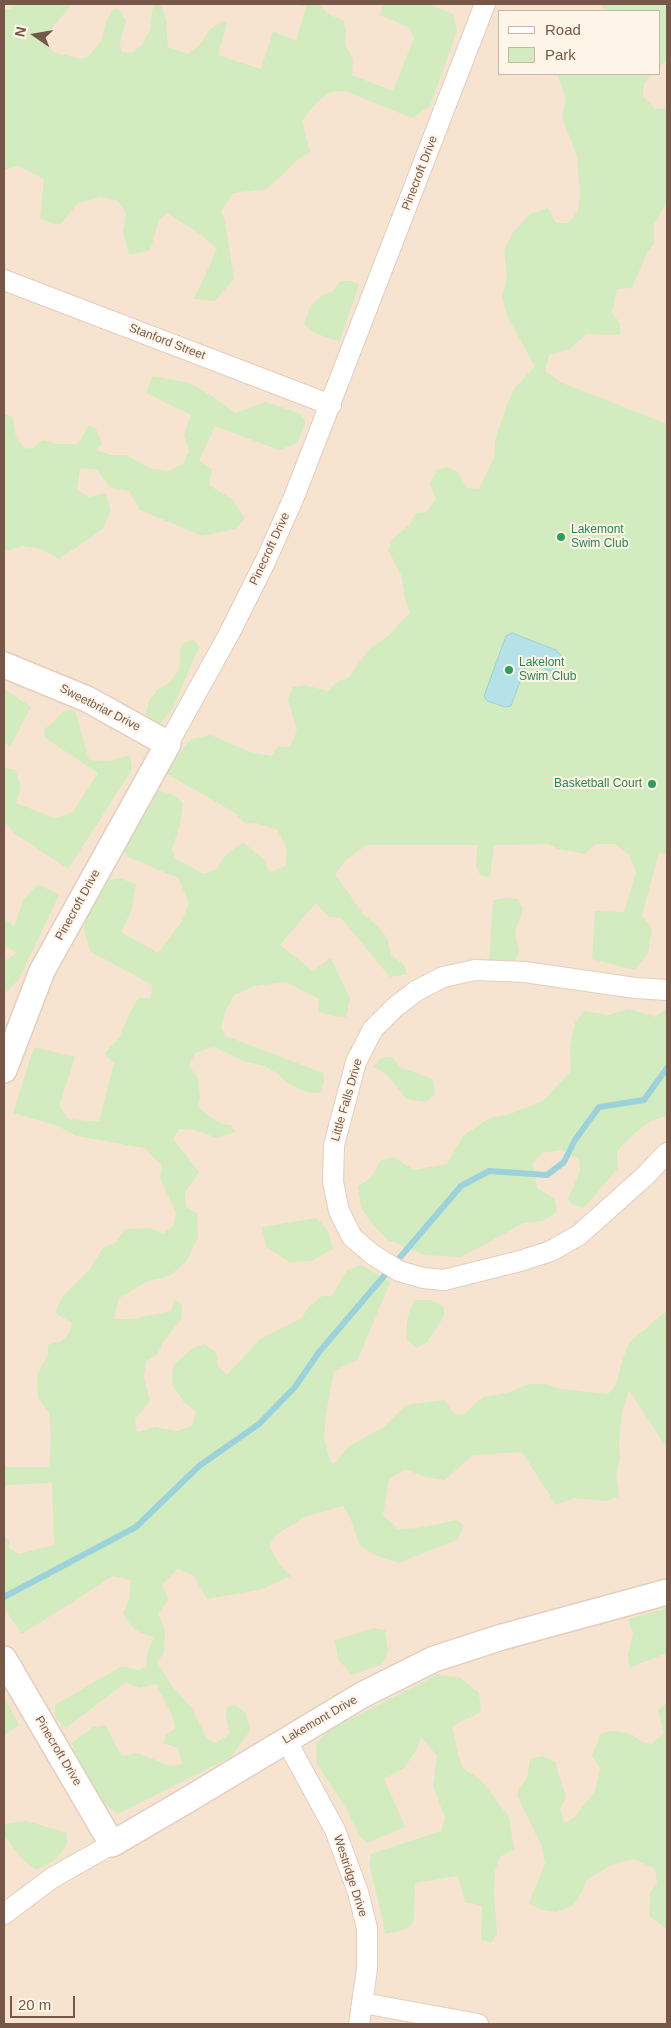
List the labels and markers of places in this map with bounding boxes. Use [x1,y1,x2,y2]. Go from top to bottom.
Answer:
place label: Lakemont Swim Club [571,523,628,551]
marker: Lakemont Swim Club [555,531,567,543]
place label: Lakelont Swim Club [519,656,576,684]
marker: Lakelont Swim Club [503,664,515,676]
place label: Basketball Court [554,777,642,791]
marker: Basketball Court [646,778,658,790]

